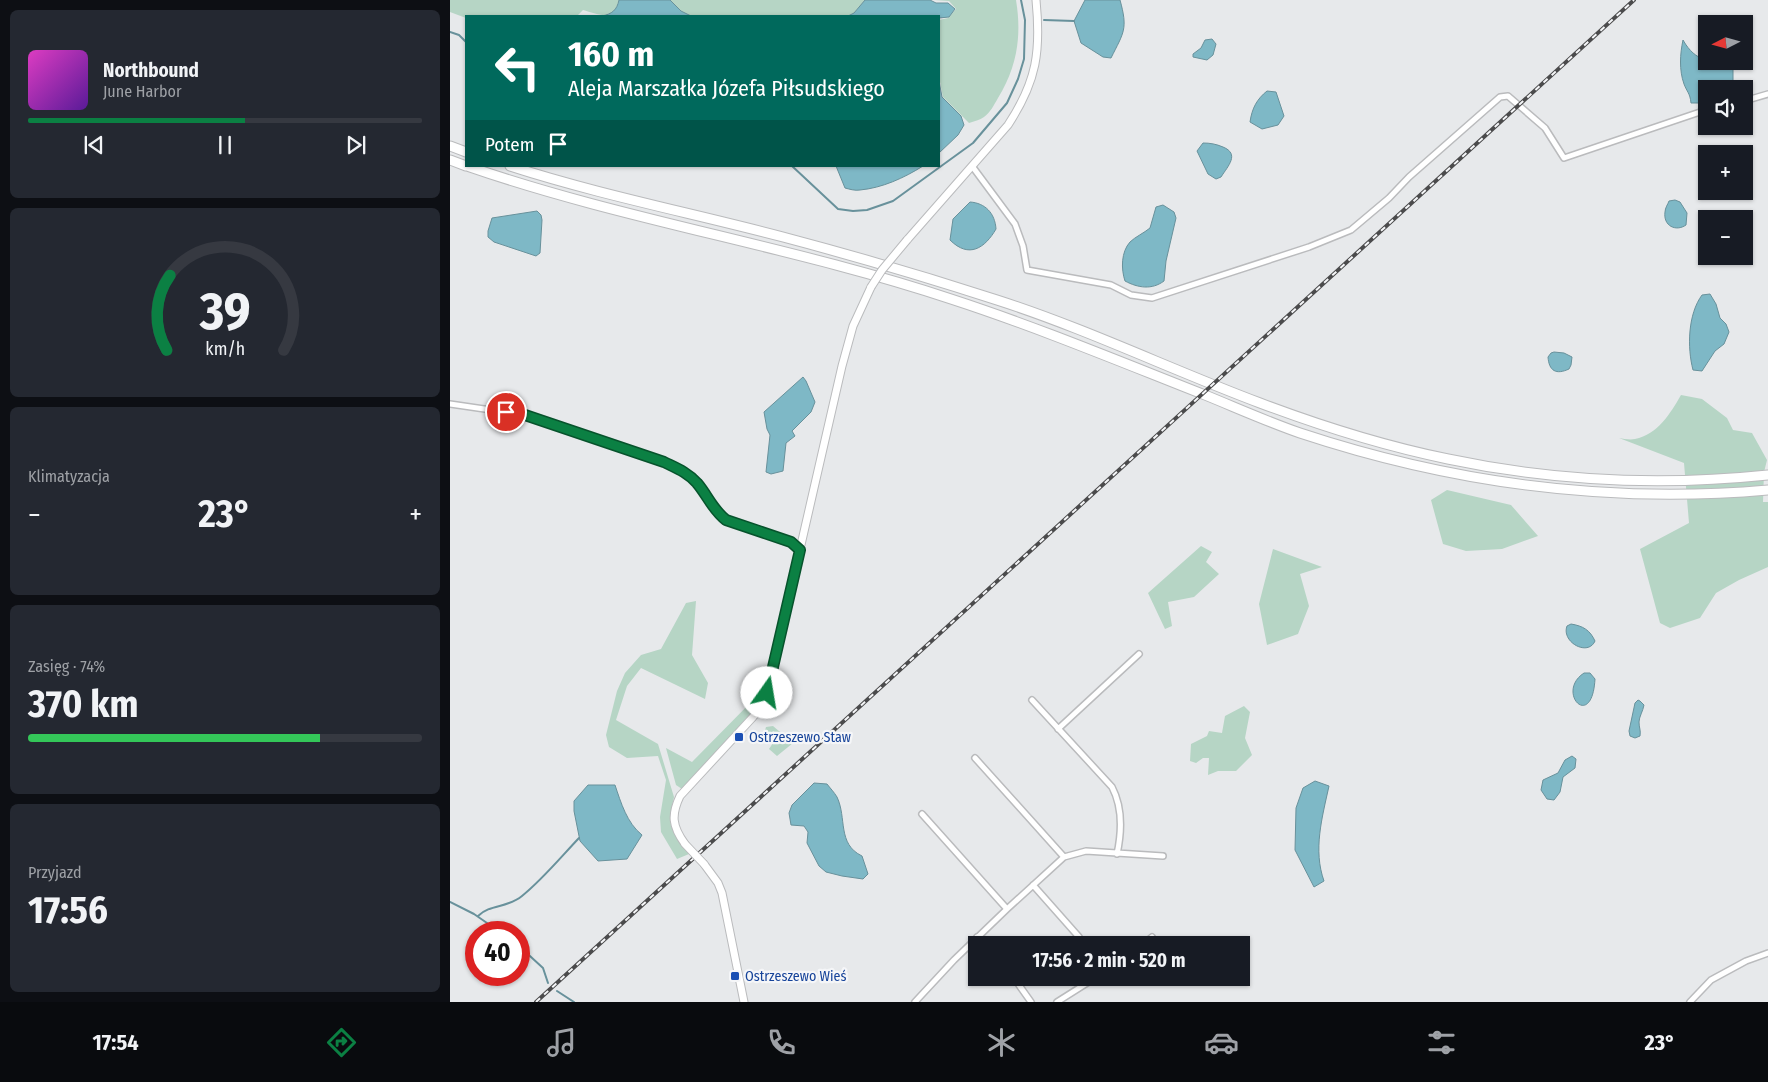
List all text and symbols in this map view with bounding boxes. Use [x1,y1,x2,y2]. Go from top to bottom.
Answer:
north arrow [1698,15,1752,70]
map controls [1698,15,1753,265]
text: 160 m [568,33,654,75]
icon: left [485,35,550,100]
text: Northbound [103,59,199,82]
text: Aleja Marszałka Józefa Piłsudskiego [568,75,885,102]
button: sound [1698,80,1753,135]
text: June Harbor [103,82,181,101]
icon: arrive [544,130,572,158]
icon: previous [80,131,108,159]
icon: pause [211,131,239,159]
icon: next [342,131,370,159]
text: Potem [485,133,534,156]
button: + [1698,145,1753,200]
button: − [1698,210,1753,265]
text: 39 [198,280,251,343]
text: km/h [205,338,245,360]
pin [485,391,527,433]
icon: arrive [492,398,520,426]
text: Klimatyzacja [28,467,110,486]
text: 23° [198,491,252,537]
text: − [28,498,41,531]
text: + [409,498,422,531]
text: Zasięg · 74% [28,657,105,676]
position arrow [740,666,792,718]
text: 370 km [28,681,139,727]
place label: Ostrzeszewo Staw [749,729,851,746]
marker: Ostrzeszewo Staw [733,731,745,743]
text: Przyjazd [28,863,82,882]
text: 17:56 [28,887,108,933]
speed limit sign: 40 [465,921,530,986]
text: 17:56 · 2 min · 520 m [1032,949,1186,972]
place label: Ostrzeszewo Wieś [745,968,847,985]
marker: Ostrzeszewo Wieś [729,970,741,982]
icon: directions [324,1025,359,1060]
icon: music [544,1025,579,1060]
icon: phone [764,1025,799,1060]
icon: climate [984,1025,1019,1060]
icon: car [1204,1025,1239,1060]
icon: filters [1424,1025,1459,1060]
text: 17:54 [93,1029,139,1056]
text: 23° [1644,1029,1675,1056]

